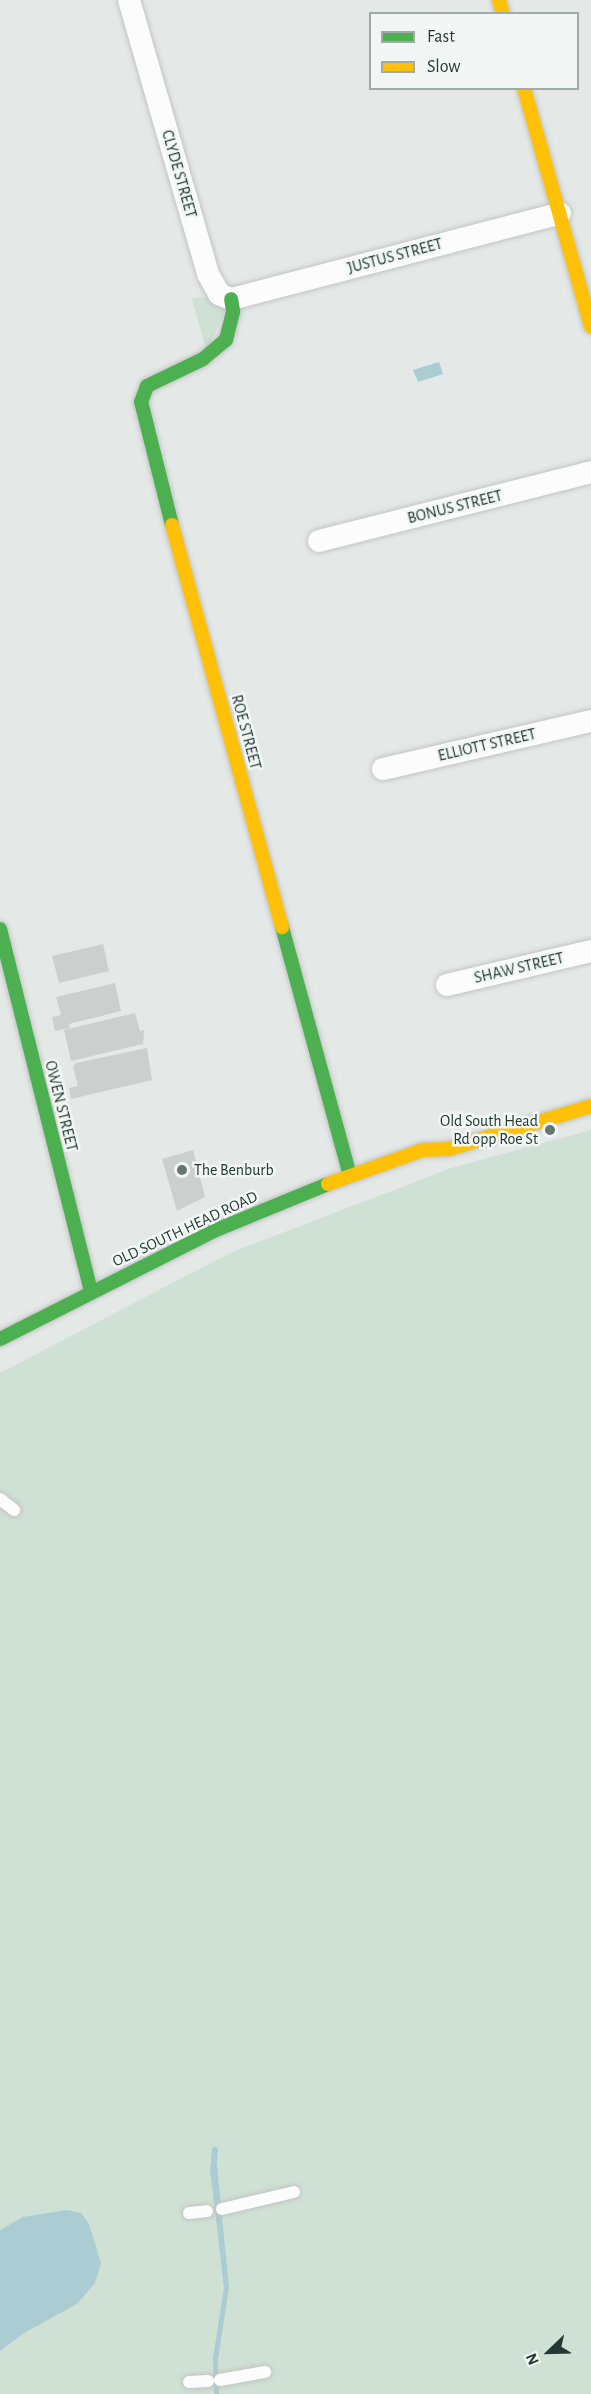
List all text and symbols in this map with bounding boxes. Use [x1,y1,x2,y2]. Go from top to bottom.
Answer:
legend [369,12,579,90]
text: Fast [427,28,455,46]
text: Slow [427,58,460,76]
street label: CLYDE STREET [157,128,201,220]
street label: JUSTUS STREET [345,234,445,278]
street label: BONUS STREET [406,486,504,528]
street label: ROE STREET [227,693,265,771]
street label: ELLIOTT STREET [436,724,538,766]
street label: SHAW STREET [472,948,566,988]
street label: OWEN STREET [40,1059,82,1153]
place label: Old South Head Rd opp Roe St [440,1111,538,1149]
marker: Old South Head Rd opp Roe St [543,1123,557,1137]
place label: The Benburb [194,1160,274,1180]
marker: The Benburb [175,1163,189,1177]
street label: OLD SOUTH HEAD ROAD [109,1187,261,1271]
north arrow [519,2322,579,2382]
text: N [523,2351,542,2367]

